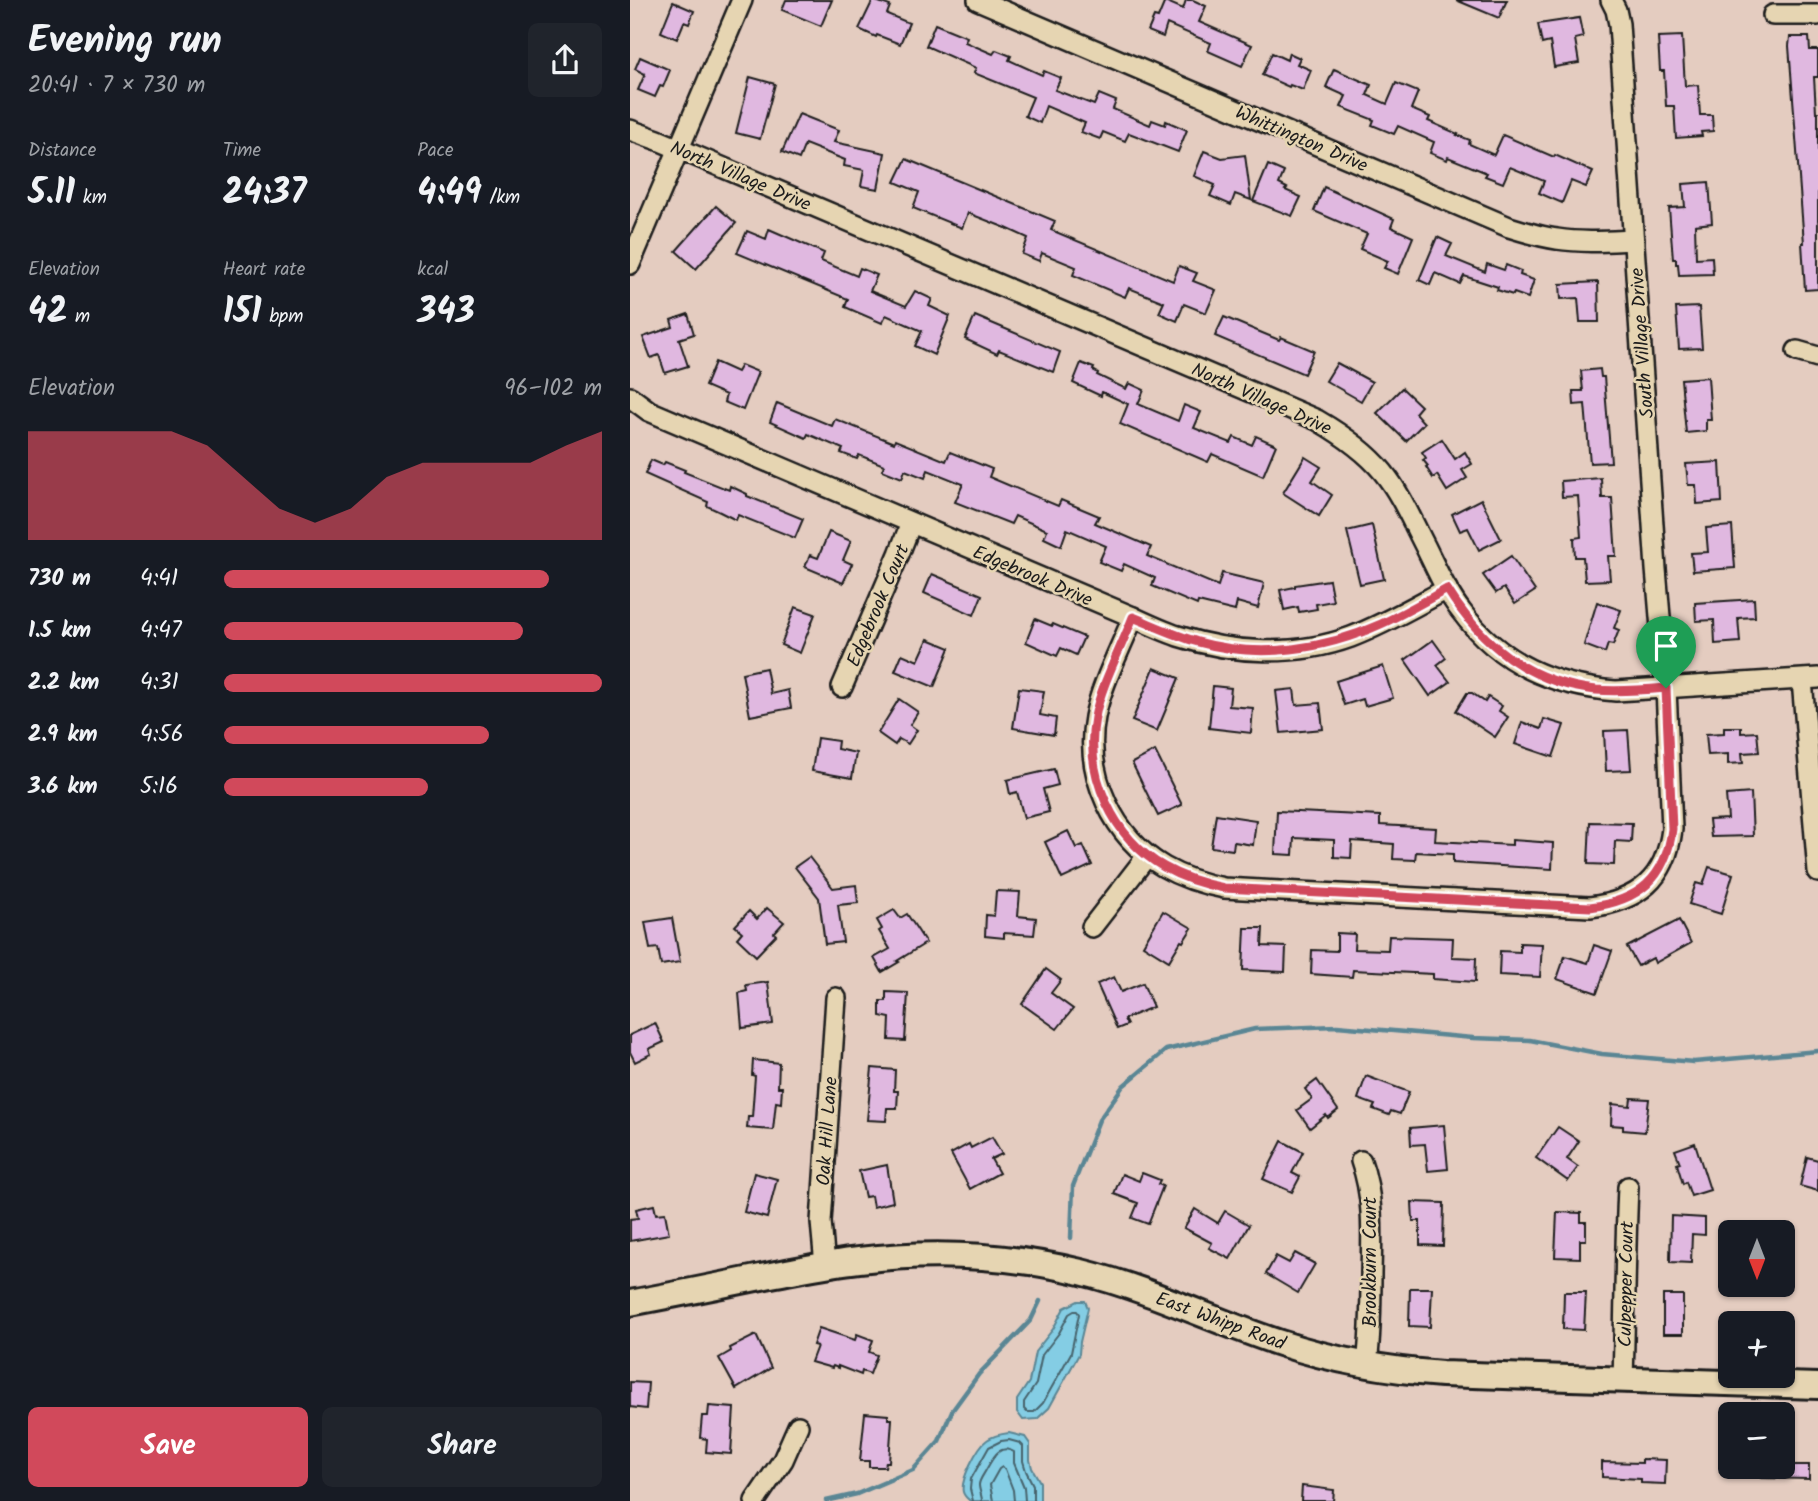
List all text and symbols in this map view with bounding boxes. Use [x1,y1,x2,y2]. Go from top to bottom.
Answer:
text: Evening run [28,12,222,72]
button: share [528,23,602,97]
text: 20:41 · 7 × 730 m [28,68,205,104]
street label: Whittington Drive [1230,98,1373,181]
street label: North Village Drive [665,134,816,220]
text: Distance [28,136,96,166]
text: Time [223,136,261,166]
text: Pace [417,136,454,166]
text: 5.11 [28,166,75,222]
text: 24:37 [223,166,306,222]
text: 4:49 [417,166,482,222]
text: km [75,183,107,213]
text: /km [482,183,520,213]
text: Elevation [28,255,100,285]
text: Heart rate [223,255,305,285]
text: kcal [417,255,448,285]
street label: South Village Drive [1623,266,1663,419]
text: 42 [28,285,67,341]
text: 151 [223,285,262,341]
text: 343 [417,285,475,341]
text: m [67,302,90,332]
text: bpm [262,302,303,332]
street label: North Village Drive [1186,355,1336,444]
text: Elevation [28,371,115,407]
text: 96–102 m [504,371,602,407]
street label: Edgebrook Drive [968,538,1097,616]
street label: Edgebrook Court [839,539,918,672]
text: 730 m [28,561,91,597]
text: 4:41 [140,561,178,597]
text: 1.5 km [28,613,91,649]
text: 4:47 [140,613,182,649]
pin [1636,616,1696,688]
icon: arrive [1647,627,1685,665]
text: 2.2 km [28,665,99,701]
text: 4:31 [140,665,179,701]
text: 2.9 km [28,717,98,753]
text: 4:56 [140,717,183,753]
text: 3.6 km [28,769,98,805]
text: 5:16 [140,769,178,805]
street label: Oak Hill Lane [809,1075,847,1187]
street label: Brookburn Court [1356,1196,1386,1327]
street label: Culpepper Court [1611,1220,1643,1347]
north arrow [1718,1220,1796,1297]
map controls [1718,1220,1795,1479]
street label: East Whipp Road [1151,1284,1290,1359]
button: + [1718,1311,1795,1388]
button: − [1718,1402,1795,1479]
button: Save [28,1407,308,1487]
button: Share [322,1407,602,1487]

